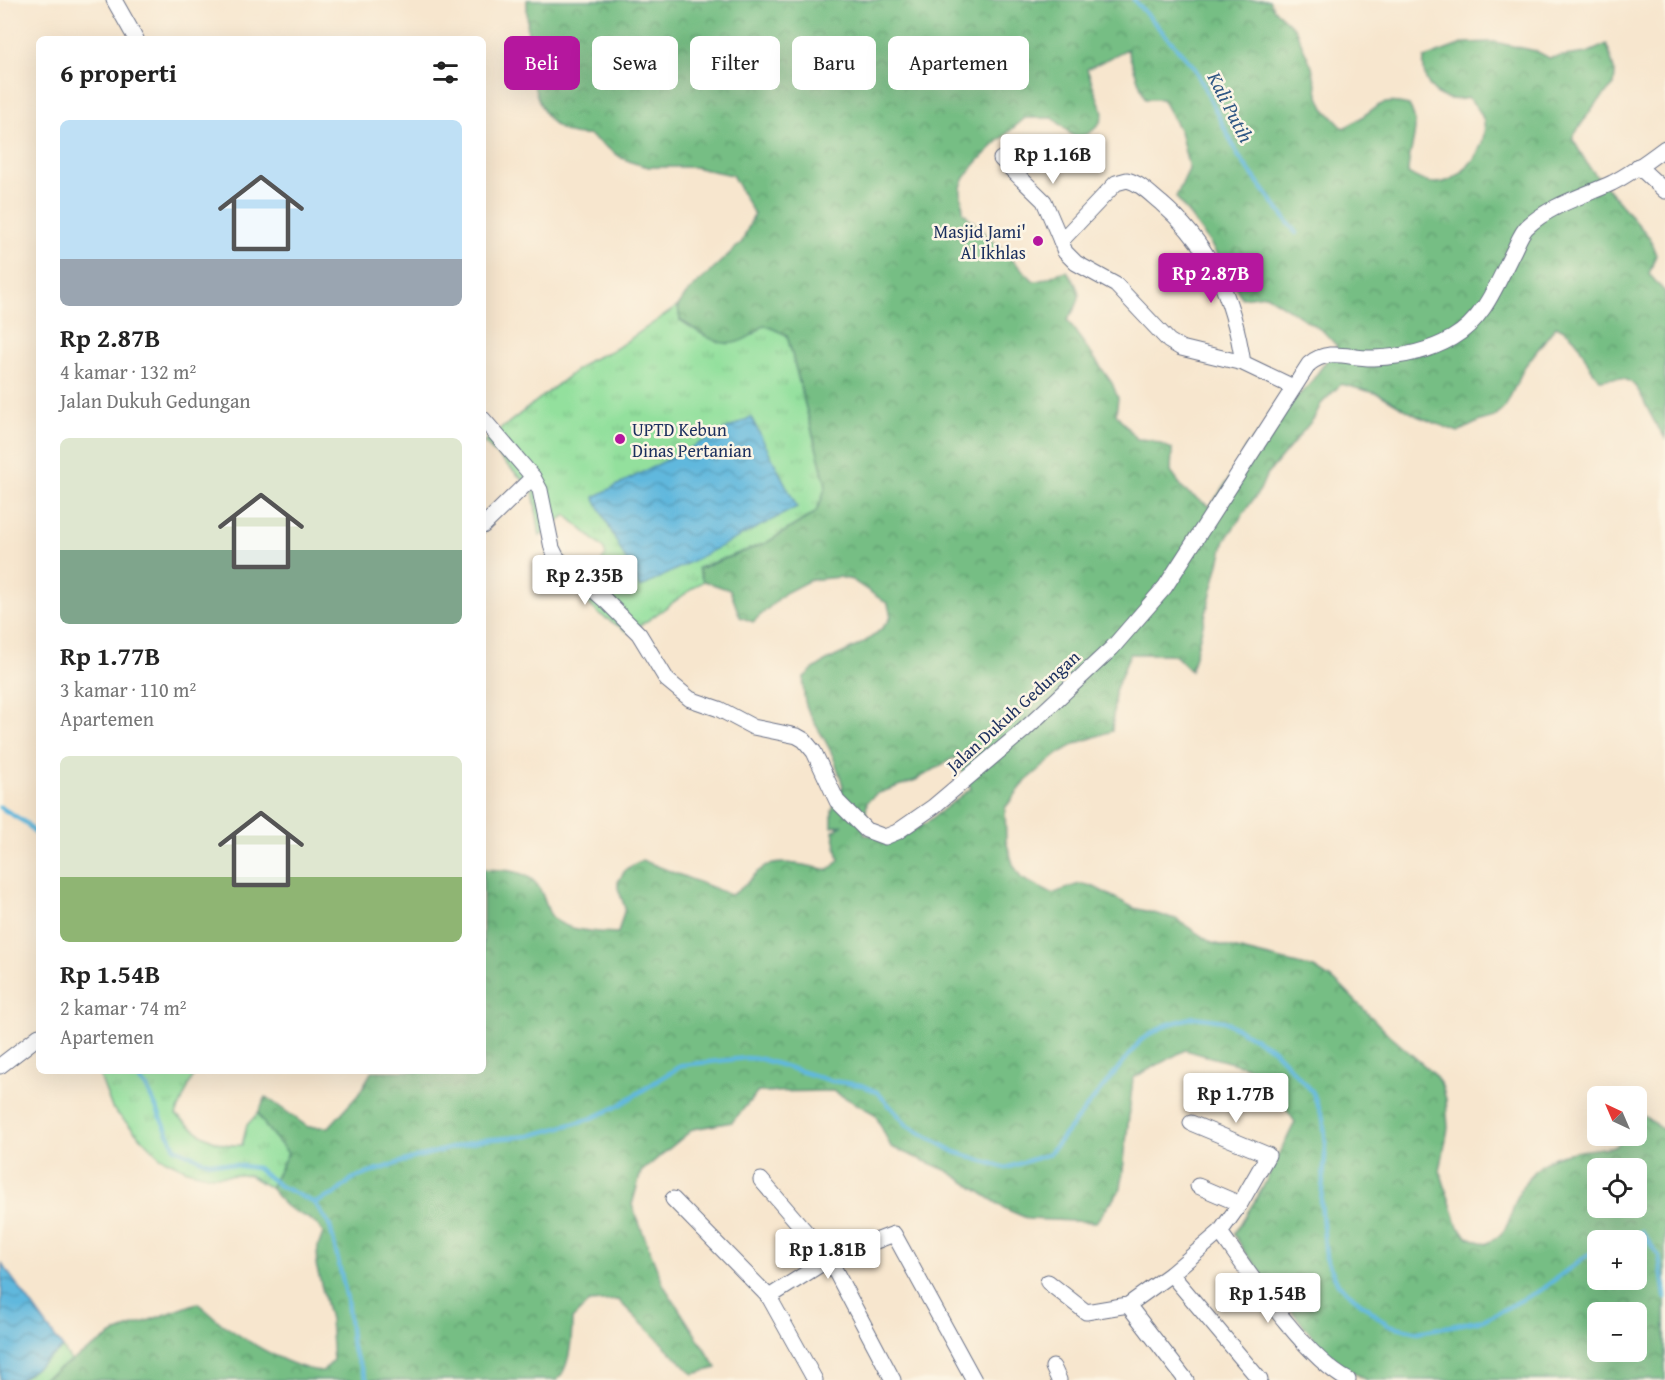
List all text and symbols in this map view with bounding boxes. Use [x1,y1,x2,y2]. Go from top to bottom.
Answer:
chip: Beli [504,36,580,90]
chip: Sewa [592,36,678,90]
chip: Filter [690,36,780,90]
chip: Baru [792,36,876,90]
chip: Apartemen [888,36,1029,90]
text: 6 properti [60,53,177,92]
icon: filters [429,56,462,89]
water label: Kali Putih [1200,66,1261,147]
pin: Rp 1.16B [991,134,1115,185]
text: Rp 1.16B [1014,139,1092,168]
icon: home [207,159,315,267]
place label: Masjid Jami' Al Ikhlas [934,218,1026,266]
marker: Masjid Jami' Al Ikhlas [1031,234,1045,248]
pin: Rp 2.87B [1149,253,1273,304]
text: Rp 2.87B [1172,258,1250,287]
text: Rp 2.87B [60,318,160,357]
text: 4 kamar · 132 m² [60,357,196,386]
text: Jalan Dukuh Gedungan [60,386,251,415]
place label: UPTD Kebun Dinas Pertanian [632,416,752,464]
marker: UPTD Kebun Dinas Pertanian [613,432,627,446]
icon: home [207,477,315,585]
pin: Rp 2.35B [523,555,647,606]
text: Rp 2.35B [546,560,624,589]
text: Rp 1.77B [60,636,160,675]
street label: Jalan Dukuh Gedungan [939,644,1086,780]
text: 3 kamar · 110 m² [60,675,196,704]
text: Apartemen [60,704,154,733]
icon: home [207,795,315,903]
text: Rp 1.54B [60,954,160,993]
text: 2 kamar · 74 m² [60,993,187,1022]
text: Apartemen [60,1022,154,1051]
pin: Rp 1.77B [1174,1073,1298,1124]
text: Rp 1.77B [1197,1078,1275,1107]
north arrow [1587,1086,1647,1146]
map controls [1587,1086,1647,1362]
button: locate [1587,1158,1647,1218]
pin: Rp 1.81B [766,1229,890,1280]
button: + [1587,1230,1647,1290]
text: Rp 1.81B [789,1234,867,1263]
pin: Rp 1.54B [1206,1273,1330,1324]
text: Rp 1.54B [1229,1278,1307,1307]
button: − [1587,1302,1647,1362]

